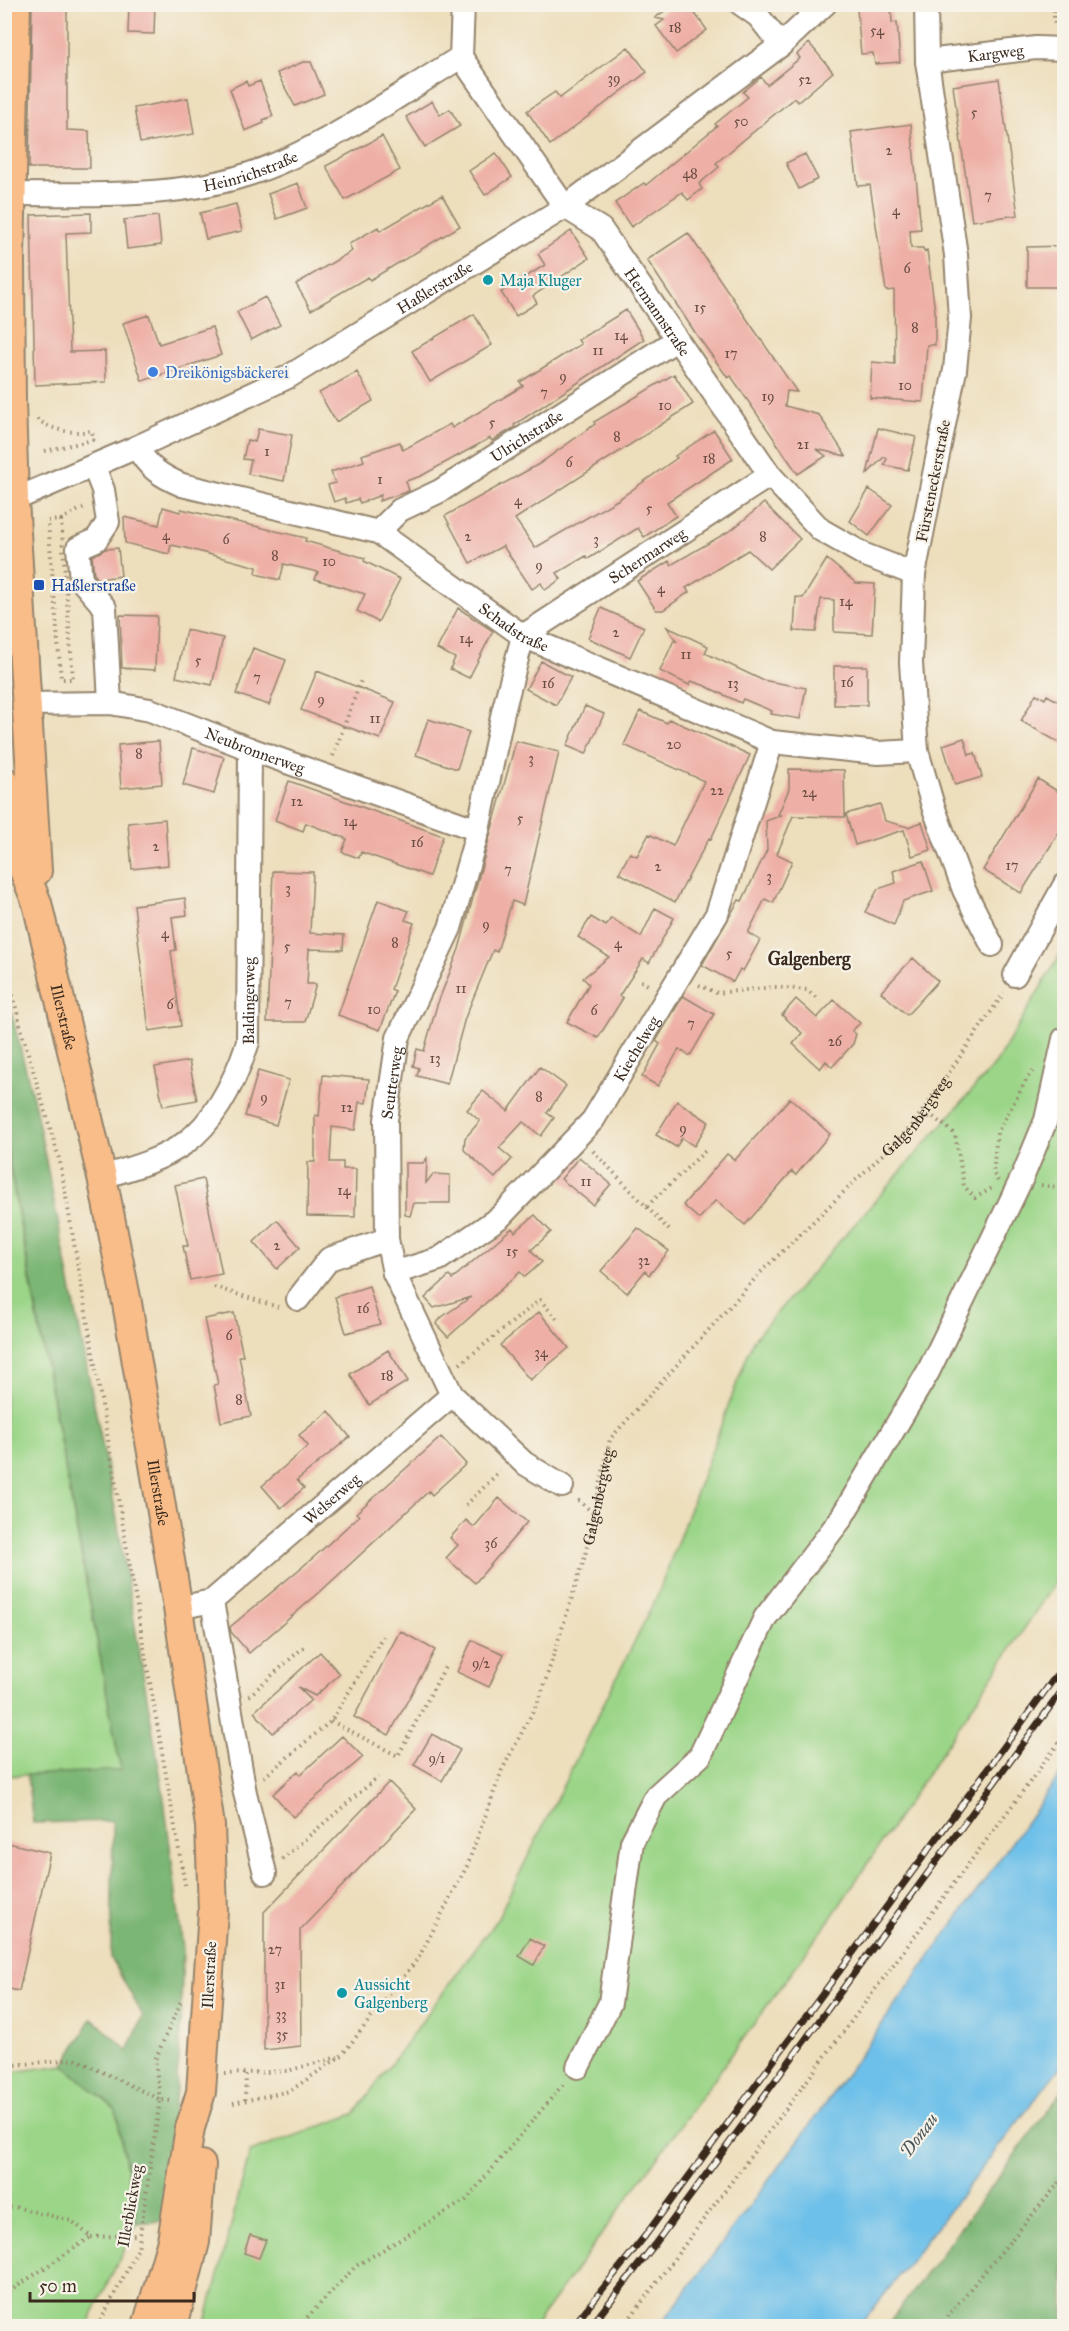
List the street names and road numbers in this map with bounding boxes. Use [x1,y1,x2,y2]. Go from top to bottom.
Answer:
street label: Kargweg [966,40,1025,66]
street label: Heinrichstraße [201,146,301,195]
street label: Haßlerstraße [393,257,476,317]
street label: Hermannstraße [621,264,695,360]
street label: Ulrichstraße [487,405,566,466]
street label: Fürsteneckerstraße [912,418,954,544]
street label: Schermarweg [605,523,690,587]
street label: Schadstraße [475,598,552,655]
street label: Neubronnerweg [202,723,308,778]
street label: Baldingerweg [238,957,259,1045]
street label: Illerstraße [47,982,81,1052]
street label: Kiechelweg [609,1012,664,1085]
street label: Seutterweg [377,1045,407,1120]
street label: Galgenbergweg [877,1072,954,1160]
street label: Galgenbergweg [578,1446,618,1547]
street label: Illerstraße [144,1458,174,1528]
street label: Welserweg [299,1469,365,1528]
street label: Illerstraße [198,1941,220,2009]
street label: Illerblickweg [113,2163,148,2249]

